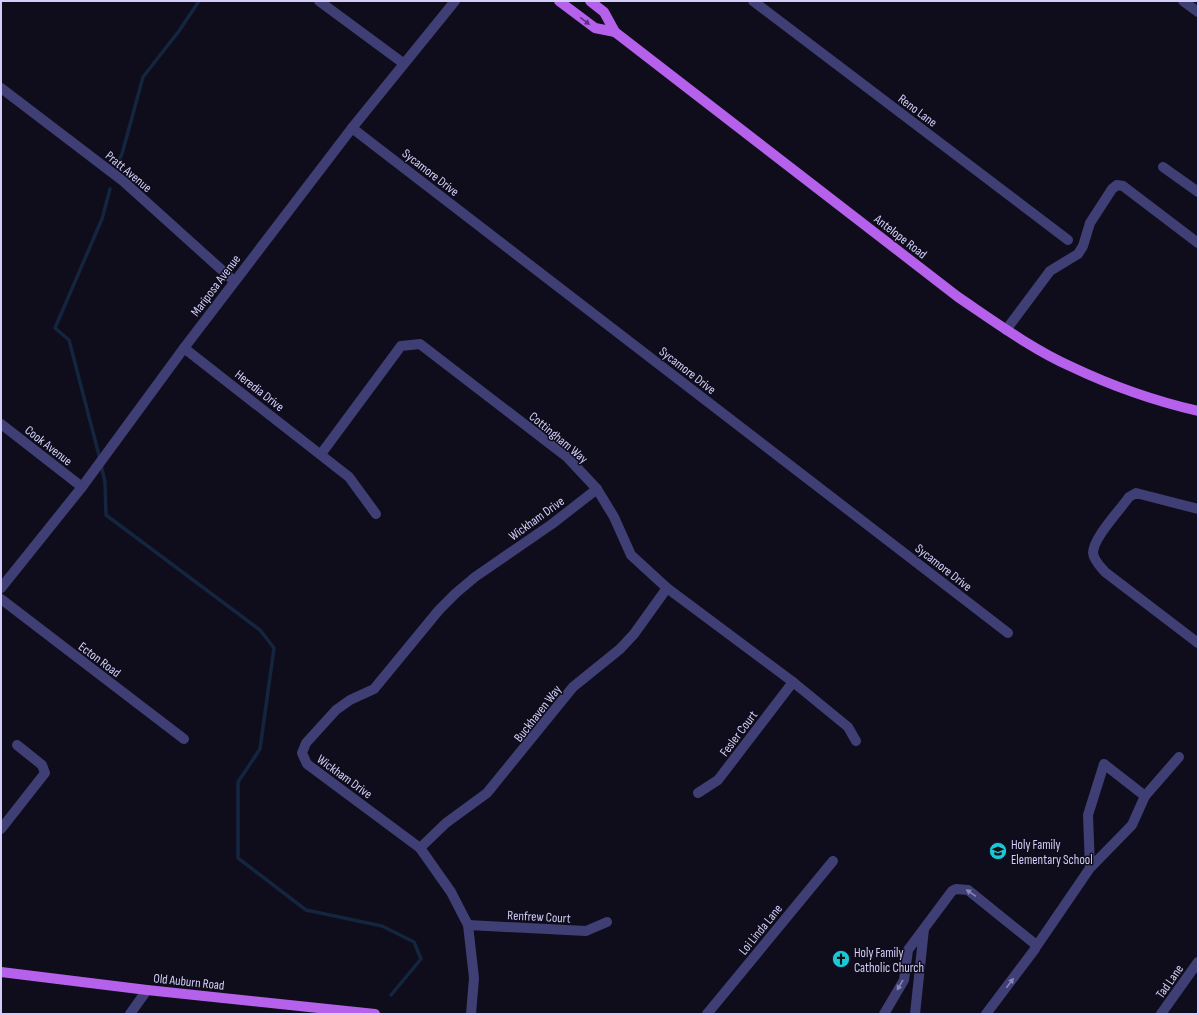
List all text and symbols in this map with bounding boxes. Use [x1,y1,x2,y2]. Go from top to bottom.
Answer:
one-way arrow [580,17,590,25]
street label: Reno Lane [895,91,940,131]
street label: Sycamore Drive [399,146,462,200]
street label: Pratt Avenue [102,148,155,196]
street label: Antelope Road [870,211,930,262]
street label: Mariposa Avenue [187,252,244,320]
street label: Sycamore Drive [656,344,719,398]
street label: Heredia Drive [232,367,287,415]
street label: Cottingham Way [526,409,591,467]
street label: Cook Avenue [21,422,75,469]
street label: Wickham Drive [506,493,567,544]
street label: Sycamore Drive [912,541,975,595]
street label: Ecton Road [75,639,124,681]
street label: Buckhaven Way [511,682,565,745]
street label: Fesler Court [716,708,761,760]
street label: Wickham Drive [314,751,375,802]
place label: Holy Family Elementary School [1011,837,1093,868]
school or university icon: Holy Family Elementary School [988,841,1008,861]
one-way arrow [965,889,976,897]
street label: Loi Linda Lane [736,901,786,958]
street label: Renfrew Court [507,907,571,927]
place label: Holy Family Catholic Church [854,945,924,976]
church icon: Holy Family Catholic Church [831,949,851,969]
street label: Tad Lane [1153,962,1187,1002]
street label: Old Auburn Road [153,970,225,994]
one-way arrow [1006,978,1014,988]
one-way arrow [897,979,904,991]

